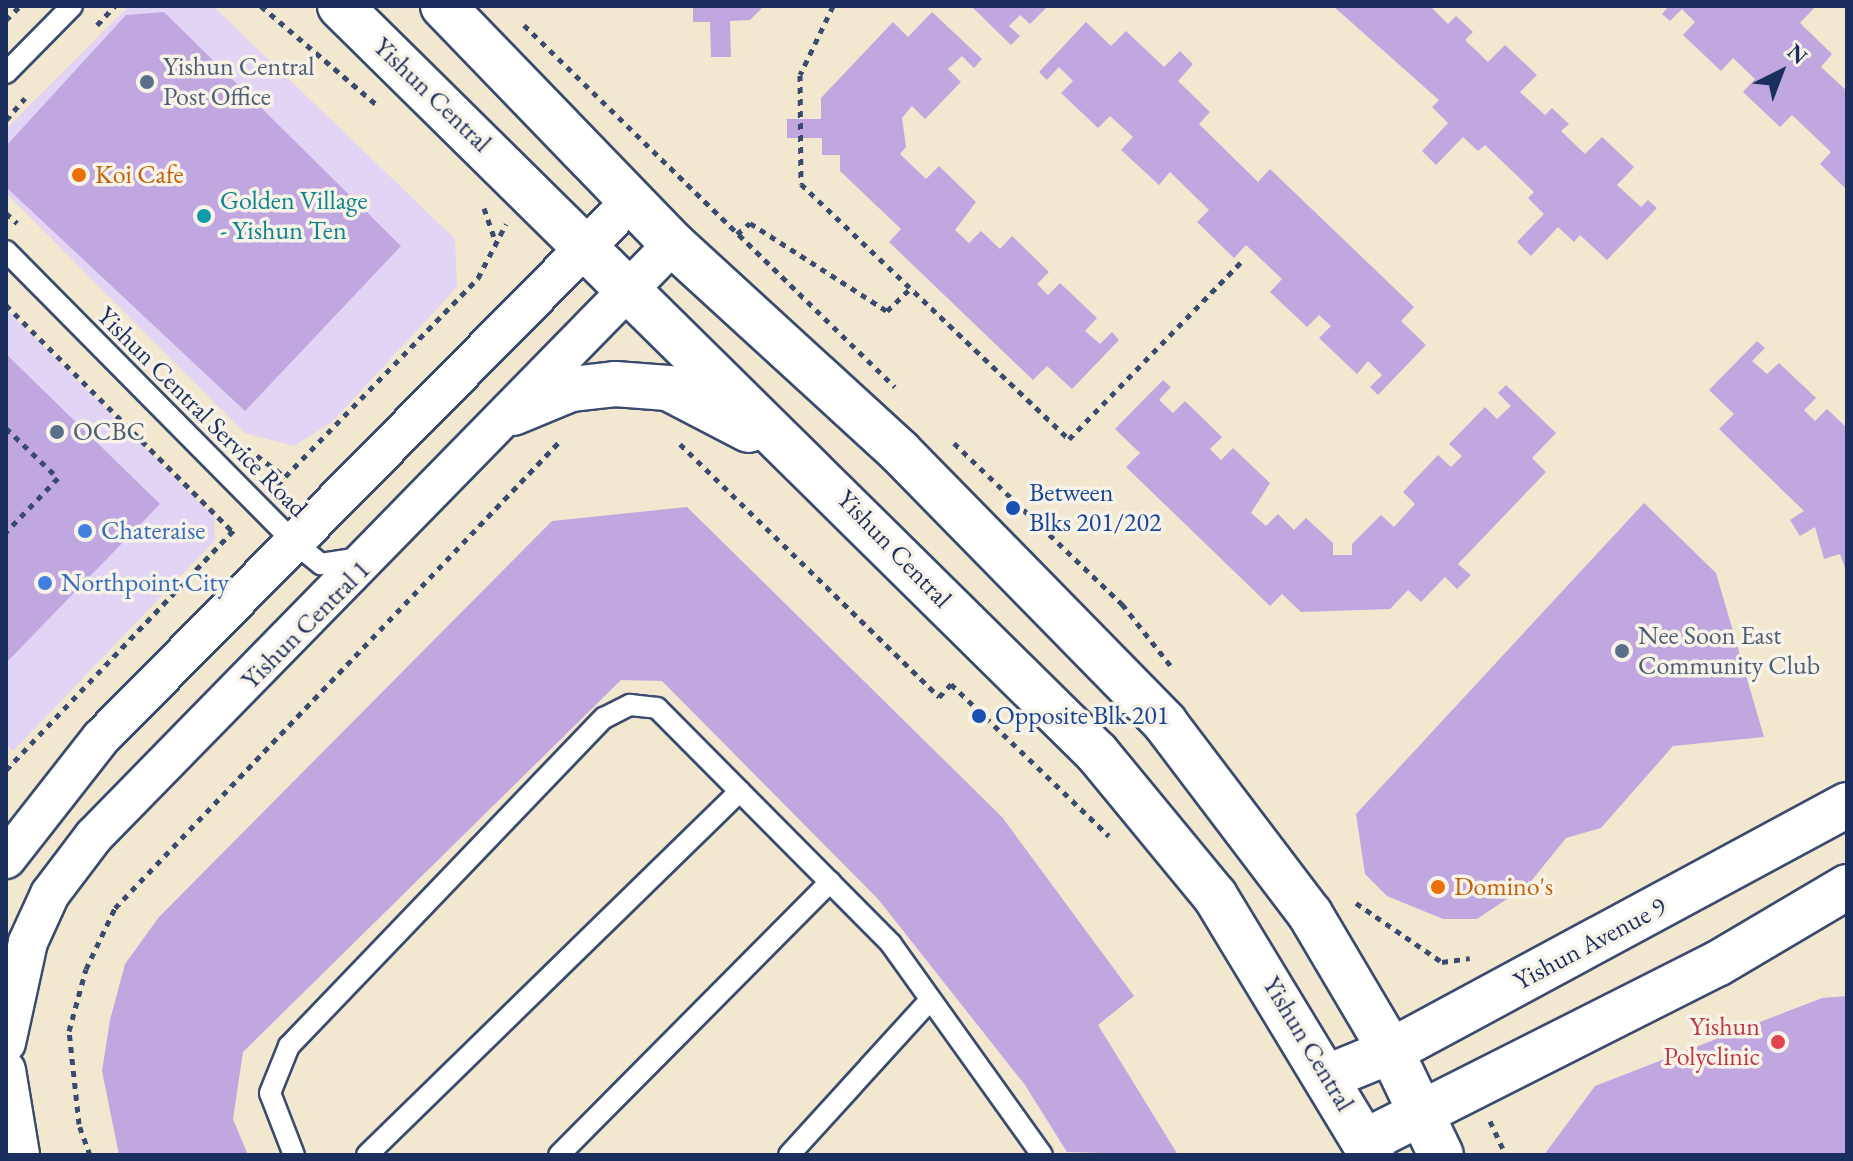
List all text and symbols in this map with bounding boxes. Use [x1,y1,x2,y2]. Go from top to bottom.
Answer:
street label: Yishun Central [367,31,497,159]
north arrow [1741,32,1821,112]
text: N [1781,37,1814,71]
place label: Yishun Central Post Office [163,51,315,112]
marker: Yishun Central Post Office [138,73,156,91]
place label: Koi Cafe [95,159,184,191]
marker: Koi Cafe [70,166,88,184]
place label: Golden Village - Yishun Ten [220,185,368,246]
marker: Golden Village - Yishun Ten [195,207,213,225]
street label: Yishun Central Service Road [90,300,314,524]
place label: OCBC [73,416,145,448]
marker: OCBC [48,423,66,441]
place label: Between Blks 201/202 [1029,477,1162,538]
street label: Yishun Central [830,484,958,614]
marker: Between Blks 201/202 [1004,499,1022,517]
place label: Chateraise [101,515,205,547]
marker: Chateraise [76,522,94,540]
street label: Yishun Central 1 [235,554,377,696]
place label: Northpoint City [61,567,229,599]
marker: Northpoint City [36,574,54,592]
place label: Nee Soon East Community Club [1638,620,1820,682]
marker: Nee Soon East Community Club [1613,642,1631,660]
place label: Opposite Blk 201 [995,700,1169,732]
marker: Opposite Blk 201 [970,707,988,725]
place label: Domino's [1454,871,1553,903]
marker: Domino's [1429,878,1447,896]
street label: Yishun Avenue 9 [1508,891,1672,997]
street label: Yishun Central [1256,971,1360,1117]
place label: Yishun Polyclinic [1664,1011,1760,1072]
marker: Yishun Polyclinic [1767,1031,1789,1053]

